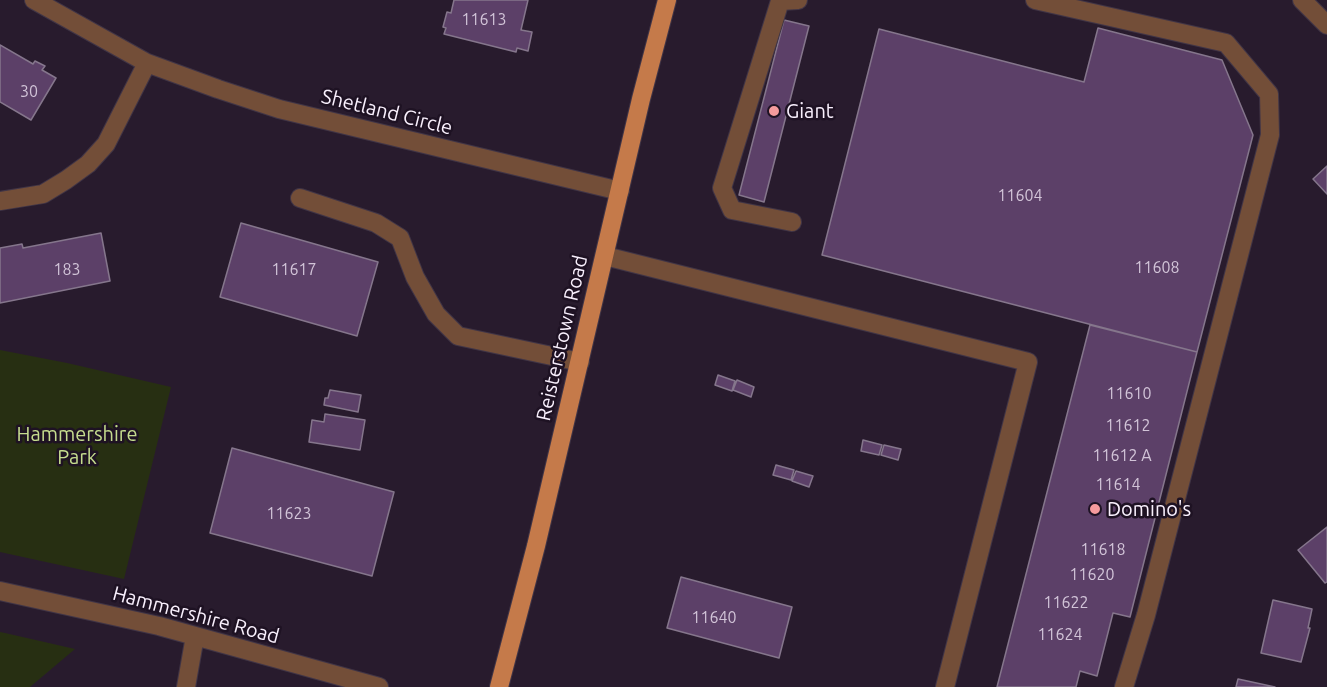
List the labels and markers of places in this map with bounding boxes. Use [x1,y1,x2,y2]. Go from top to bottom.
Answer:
place label: Giant [786,99,834,123]
marker: Giant [767,104,781,118]
place label: Domino's [1107,497,1191,521]
marker: Domino's [1088,502,1102,516]

